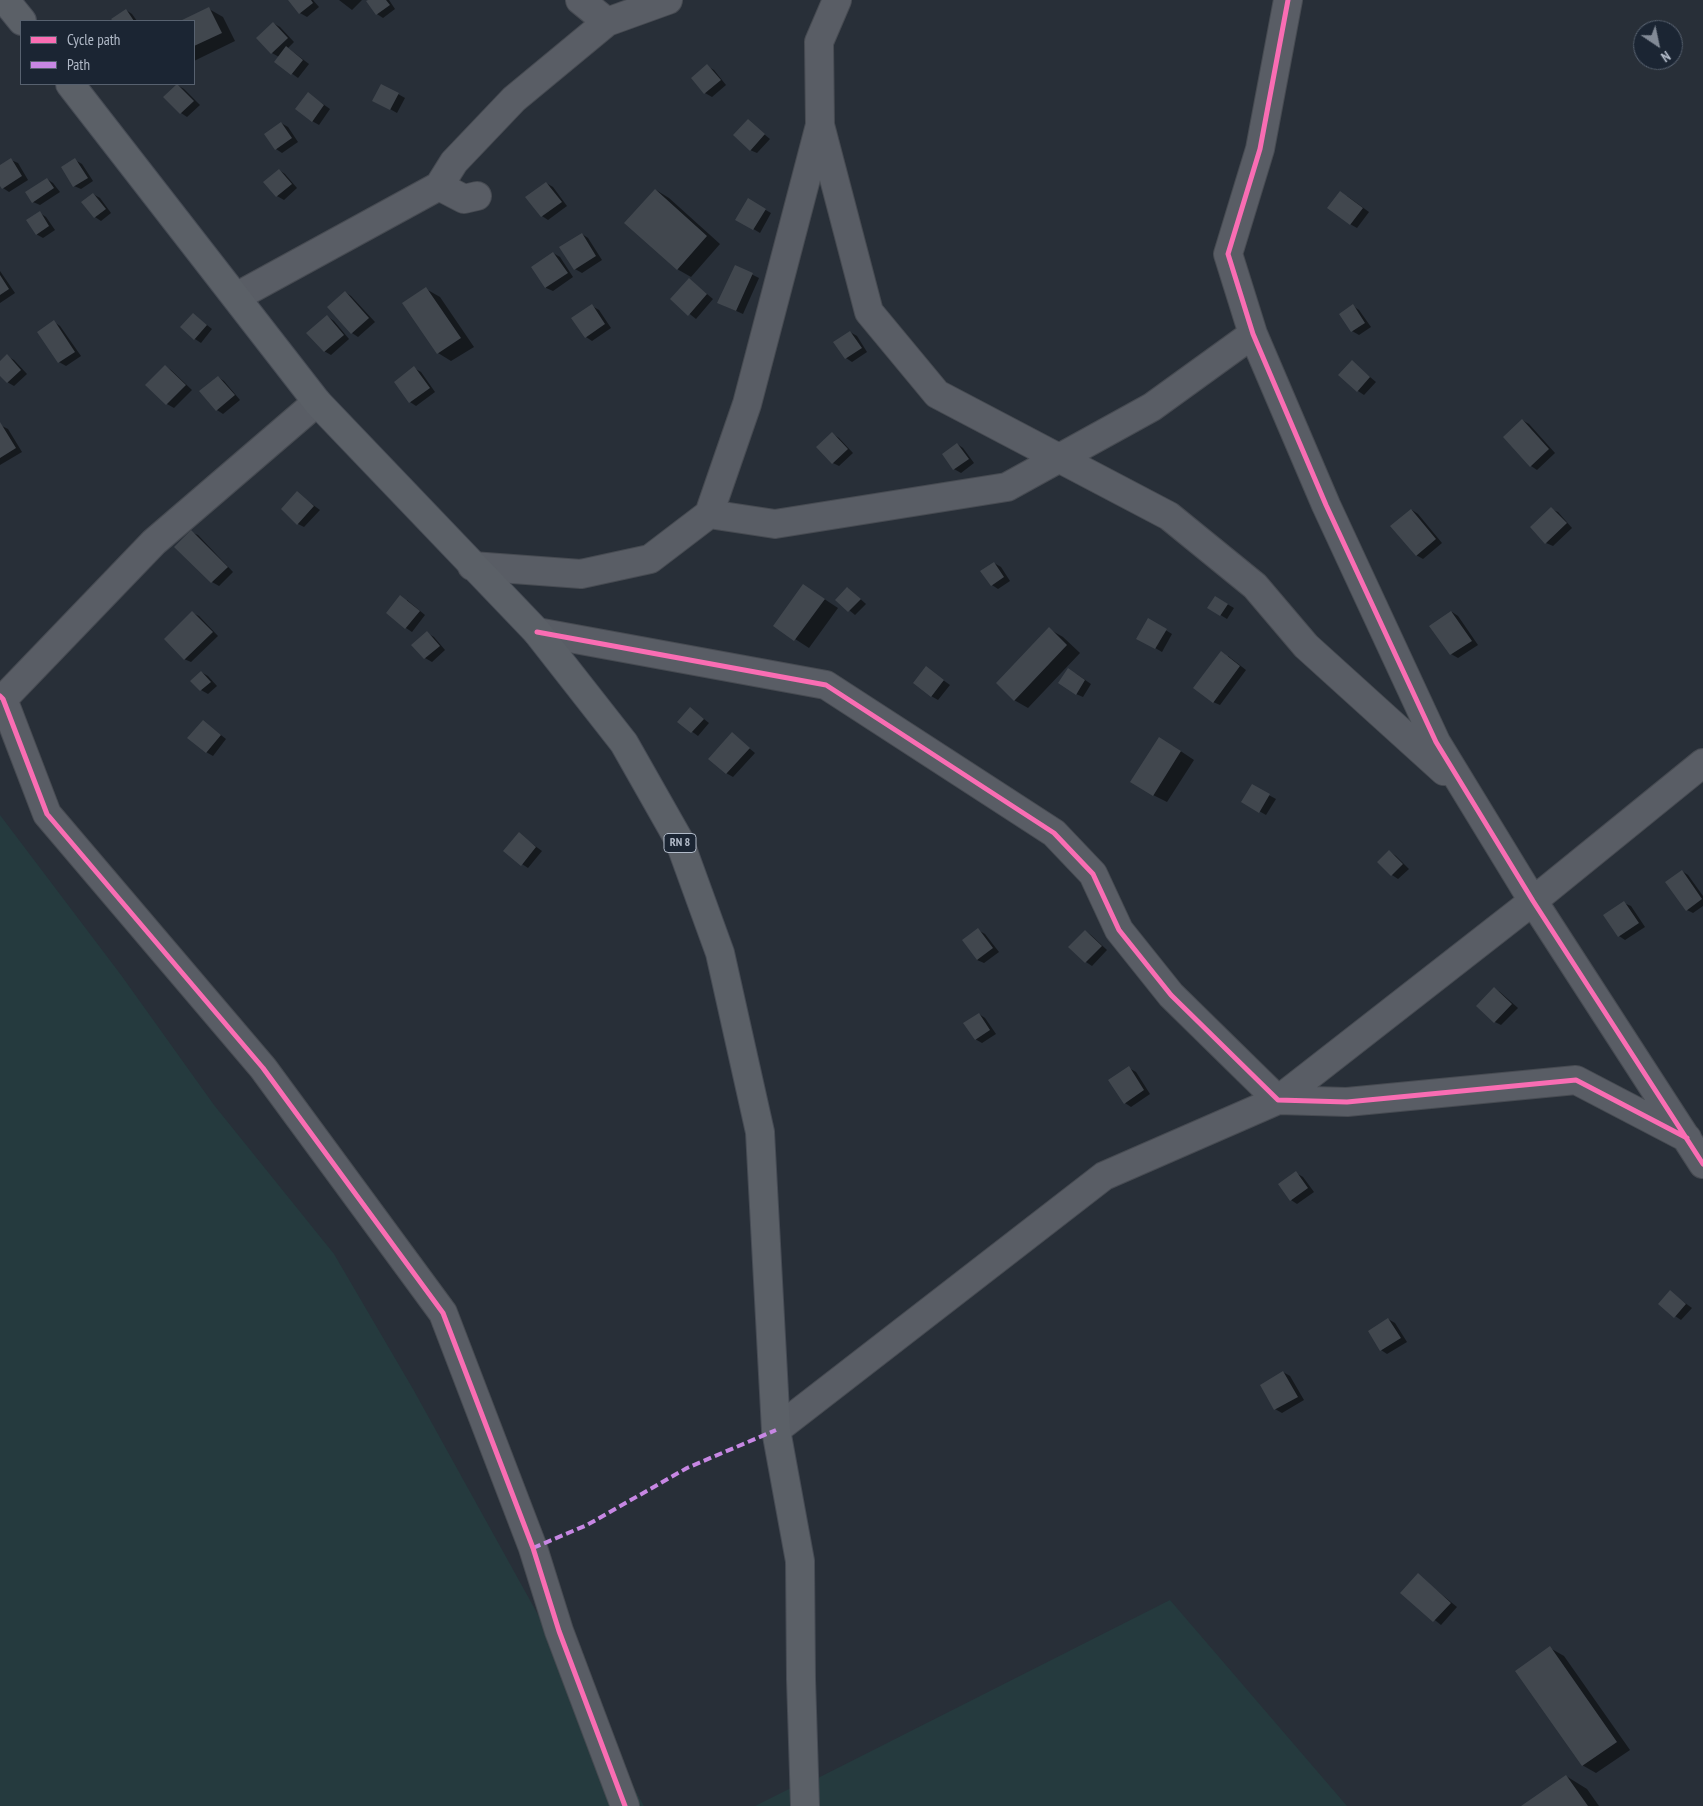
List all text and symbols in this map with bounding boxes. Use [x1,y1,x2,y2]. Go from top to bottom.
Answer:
legend [20,20,195,85]
north arrow [1633,20,1683,70]
text: Cycle path [67,30,120,49]
text: N [1658,47,1674,66]
text: Path [67,55,90,74]
road number: RN 8 [664,834,696,852]

